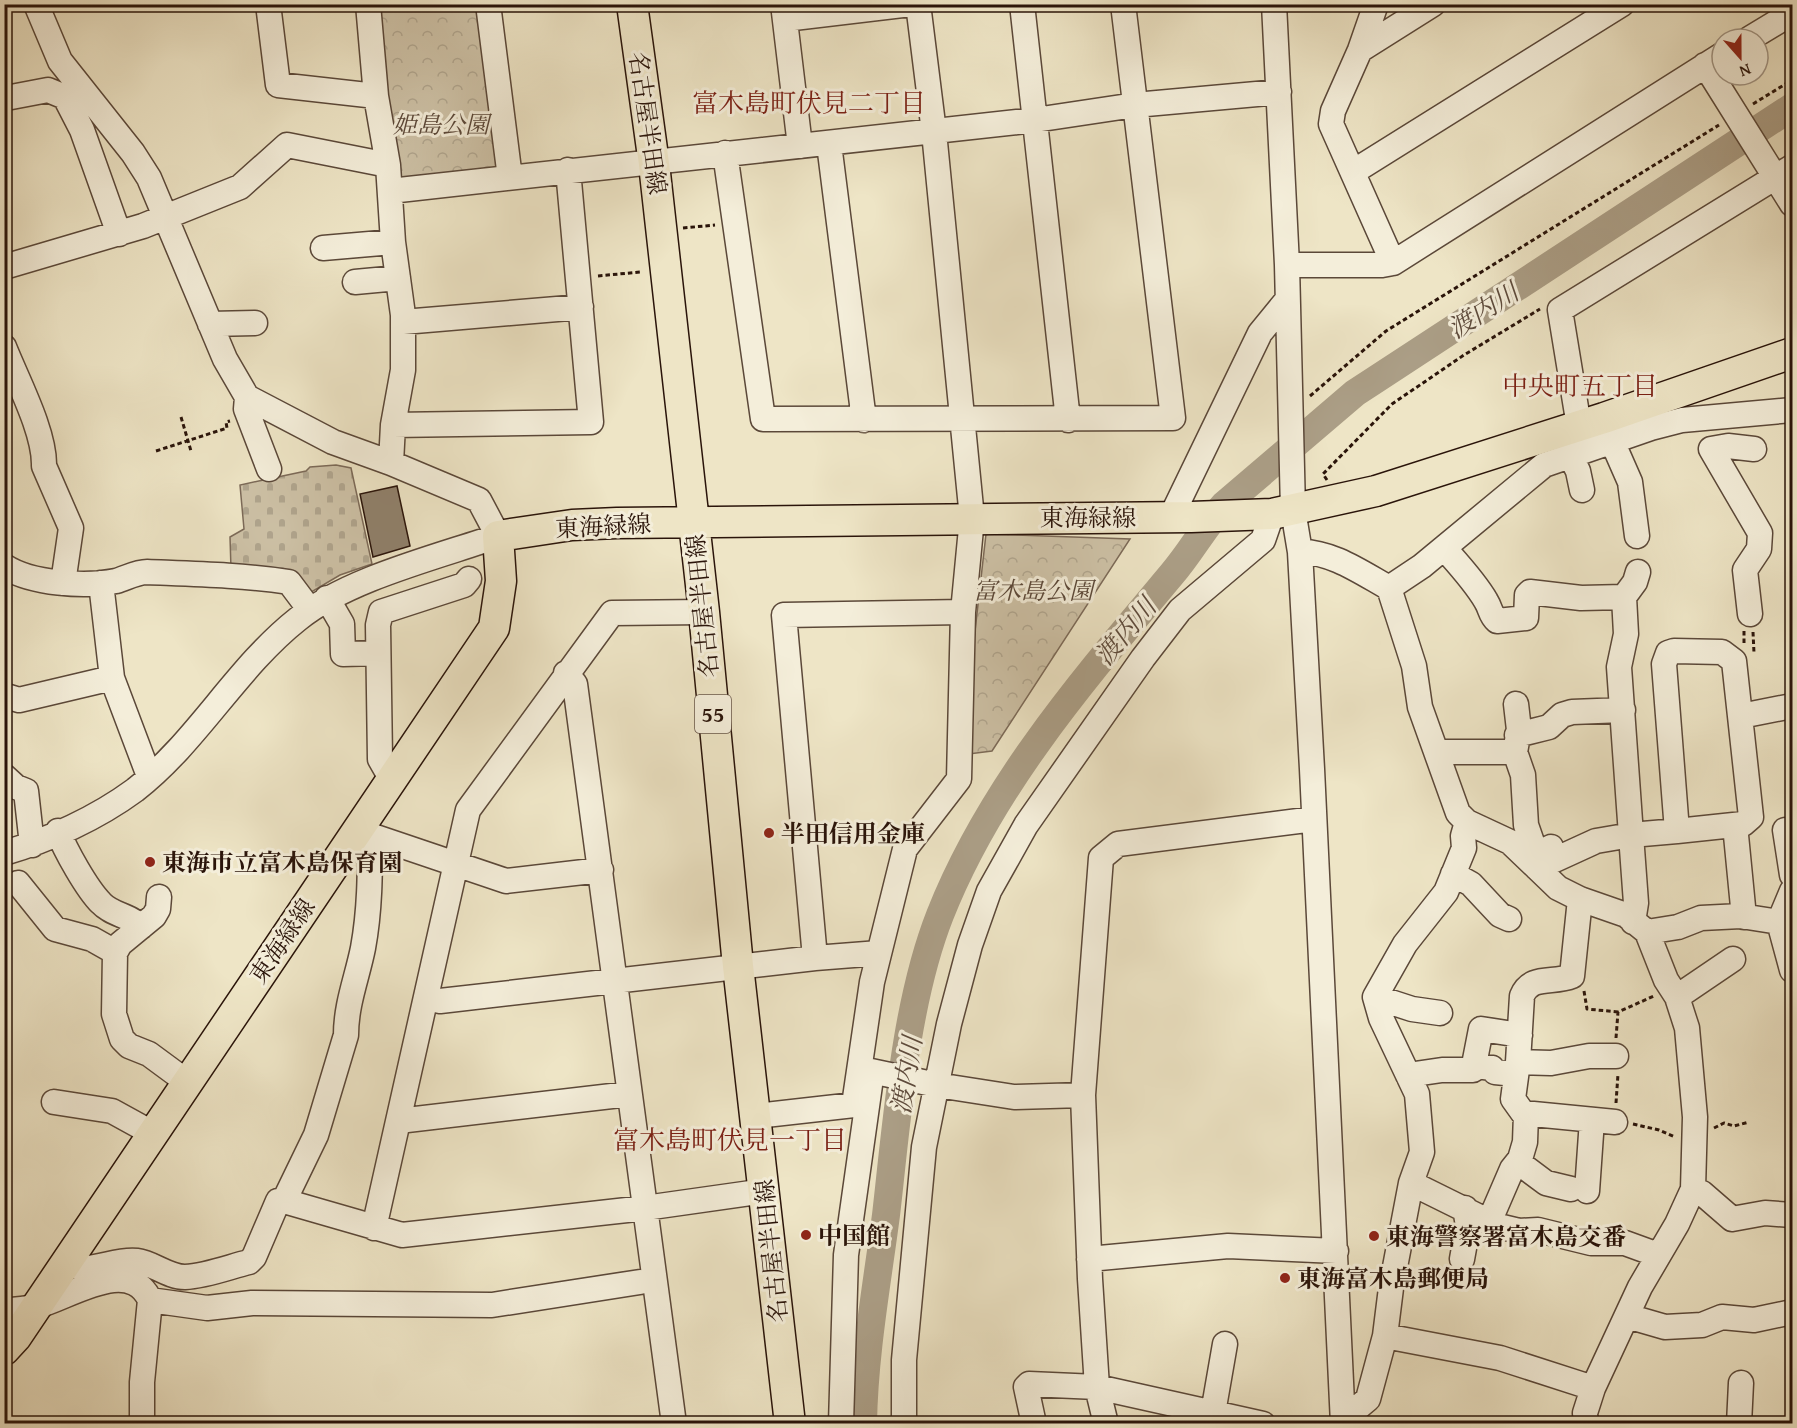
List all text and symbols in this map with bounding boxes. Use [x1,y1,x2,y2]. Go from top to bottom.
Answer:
north arrow [1710,27,1770,87]
street label: 名古屋半田線 [621,49,675,197]
text: N [1736,58,1755,84]
district label: 富木島町伏見二丁目 [692,83,926,122]
park label: 姫島公園 [393,107,493,142]
water label: 渡内川 [1440,271,1529,348]
district label: 中央町五丁目 [1502,366,1658,405]
street label: 東海緑線 [1040,500,1136,535]
street label: 東海緑線 [554,506,652,546]
street label: 名古屋半田線 [677,533,727,679]
park label: 富木島公園 [973,573,1097,608]
water label: 渡内川 [1085,586,1167,673]
road number: 55 [695,695,731,733]
place label: 半田信用金庫 [781,816,925,851]
marker: 半田信用金庫 [762,826,776,840]
place label: 東海市立富木島保育園 [162,845,402,880]
marker: 東海市立富木島保育園 [143,855,157,869]
street label: 東海緑線 [241,891,323,991]
water label: 渡内川 [881,1030,932,1117]
district label: 富木島町伏見一丁目 [613,1120,847,1159]
street label: 名古屋半田線 [746,1178,796,1324]
place label: 中国館 [818,1218,890,1253]
place label: 東海警察署富木島交番 [1386,1219,1626,1254]
marker: 中国館 [799,1228,813,1242]
marker: 東海警察署富木島交番 [1367,1229,1381,1243]
place label: 東海富木島郵便局 [1297,1261,1489,1296]
marker: 東海富木島郵便局 [1278,1271,1292,1285]

